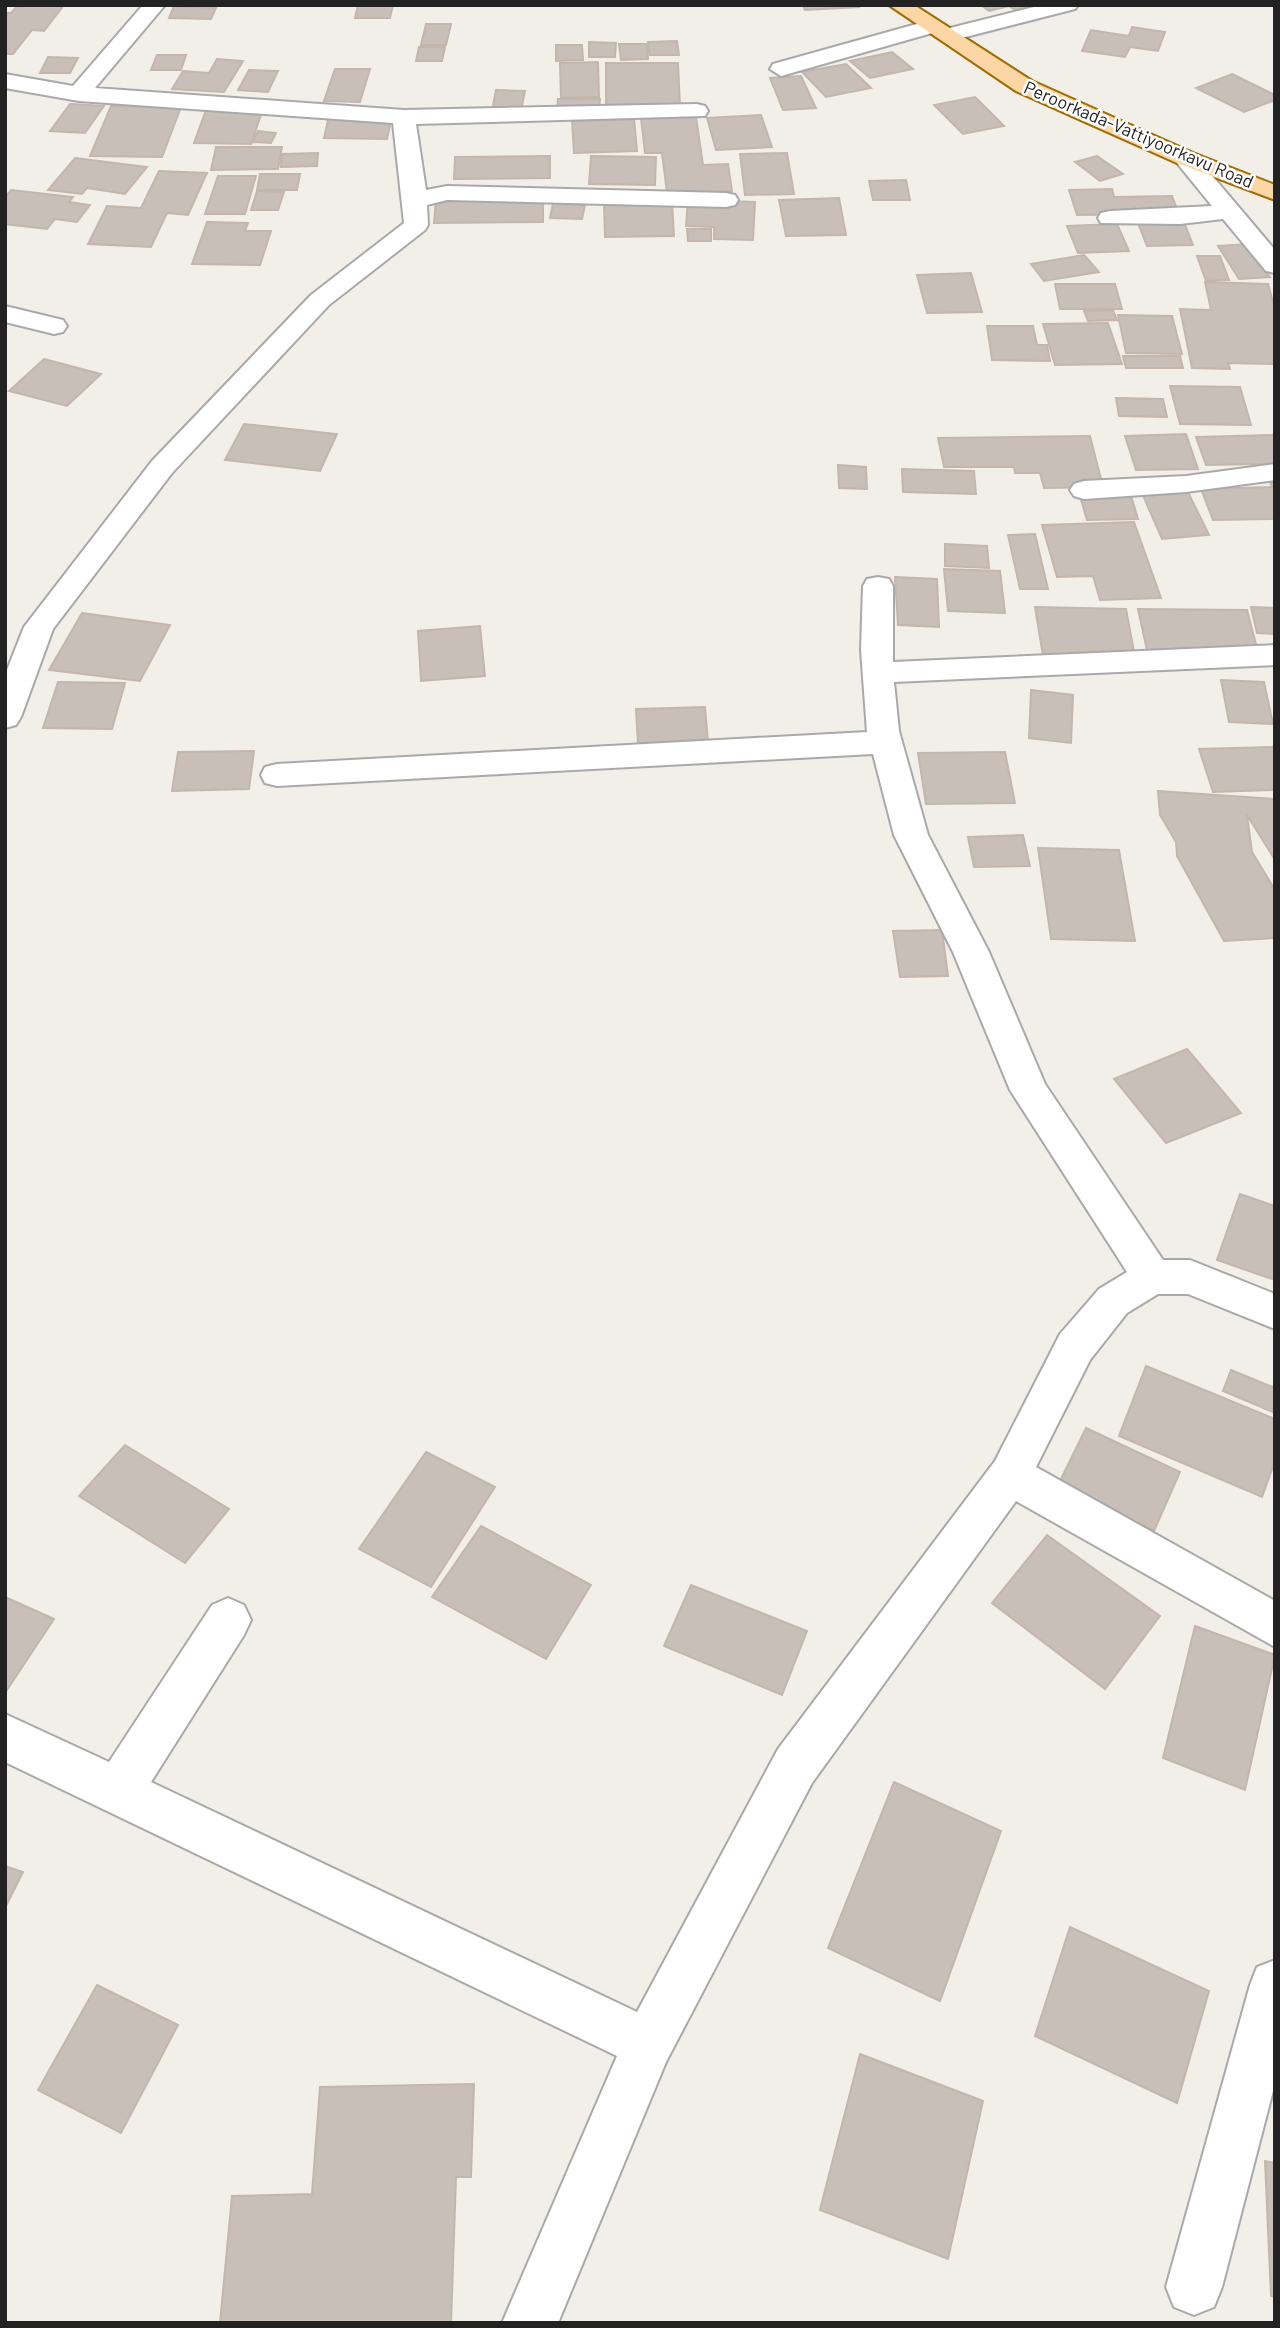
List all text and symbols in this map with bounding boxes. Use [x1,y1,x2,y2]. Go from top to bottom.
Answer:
street label: Peroorkada-Vattiyoorkavu Road [1021,76,1257,192]

